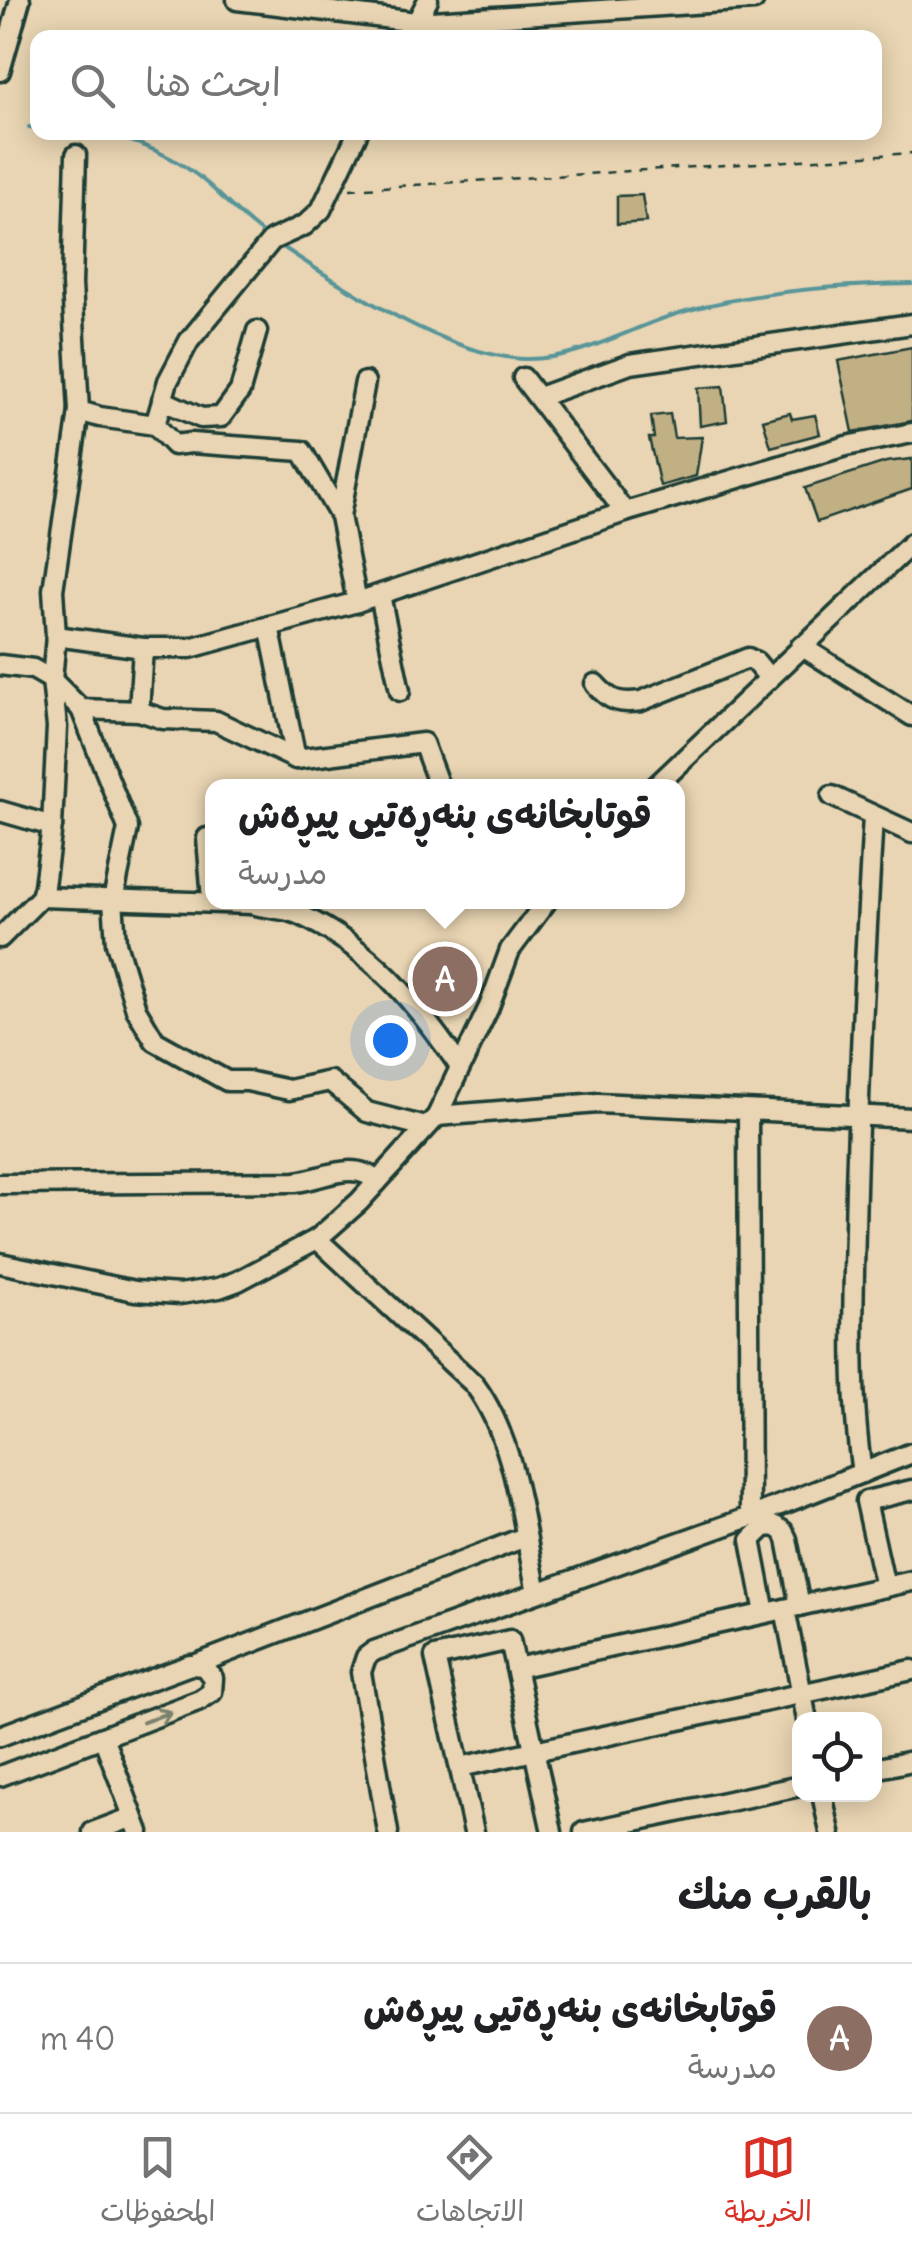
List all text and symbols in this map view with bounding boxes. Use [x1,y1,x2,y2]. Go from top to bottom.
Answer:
search box [30,30,882,140]
icon: search [65,58,120,113]
text: ابحث هنا [145,59,281,106]
popup [205,779,685,909]
text: قوتابخانەی بنەڕەتیی پیڕەش [238,791,652,838]
text: مدرسة [238,852,327,893]
pin: A [412,942,478,1016]
your location [365,1015,416,1066]
one-way arrow [140,1707,171,1725]
map controls [792,1712,882,1802]
button: locate [792,1712,882,1802]
text: بالقرب منك [678,1868,872,1920]
text: قوتابخانەی بنەڕەتیی پیڕەش [363,1985,777,2032]
text: 40 m [40,2018,115,2059]
text: A [829,2018,850,2059]
text: مدرسة [688,2046,777,2087]
tab: المحفوظات [100,2130,216,2236]
tab: الاتجاهات [416,2130,524,2236]
tab: الخريطة [724,2130,812,2236]

